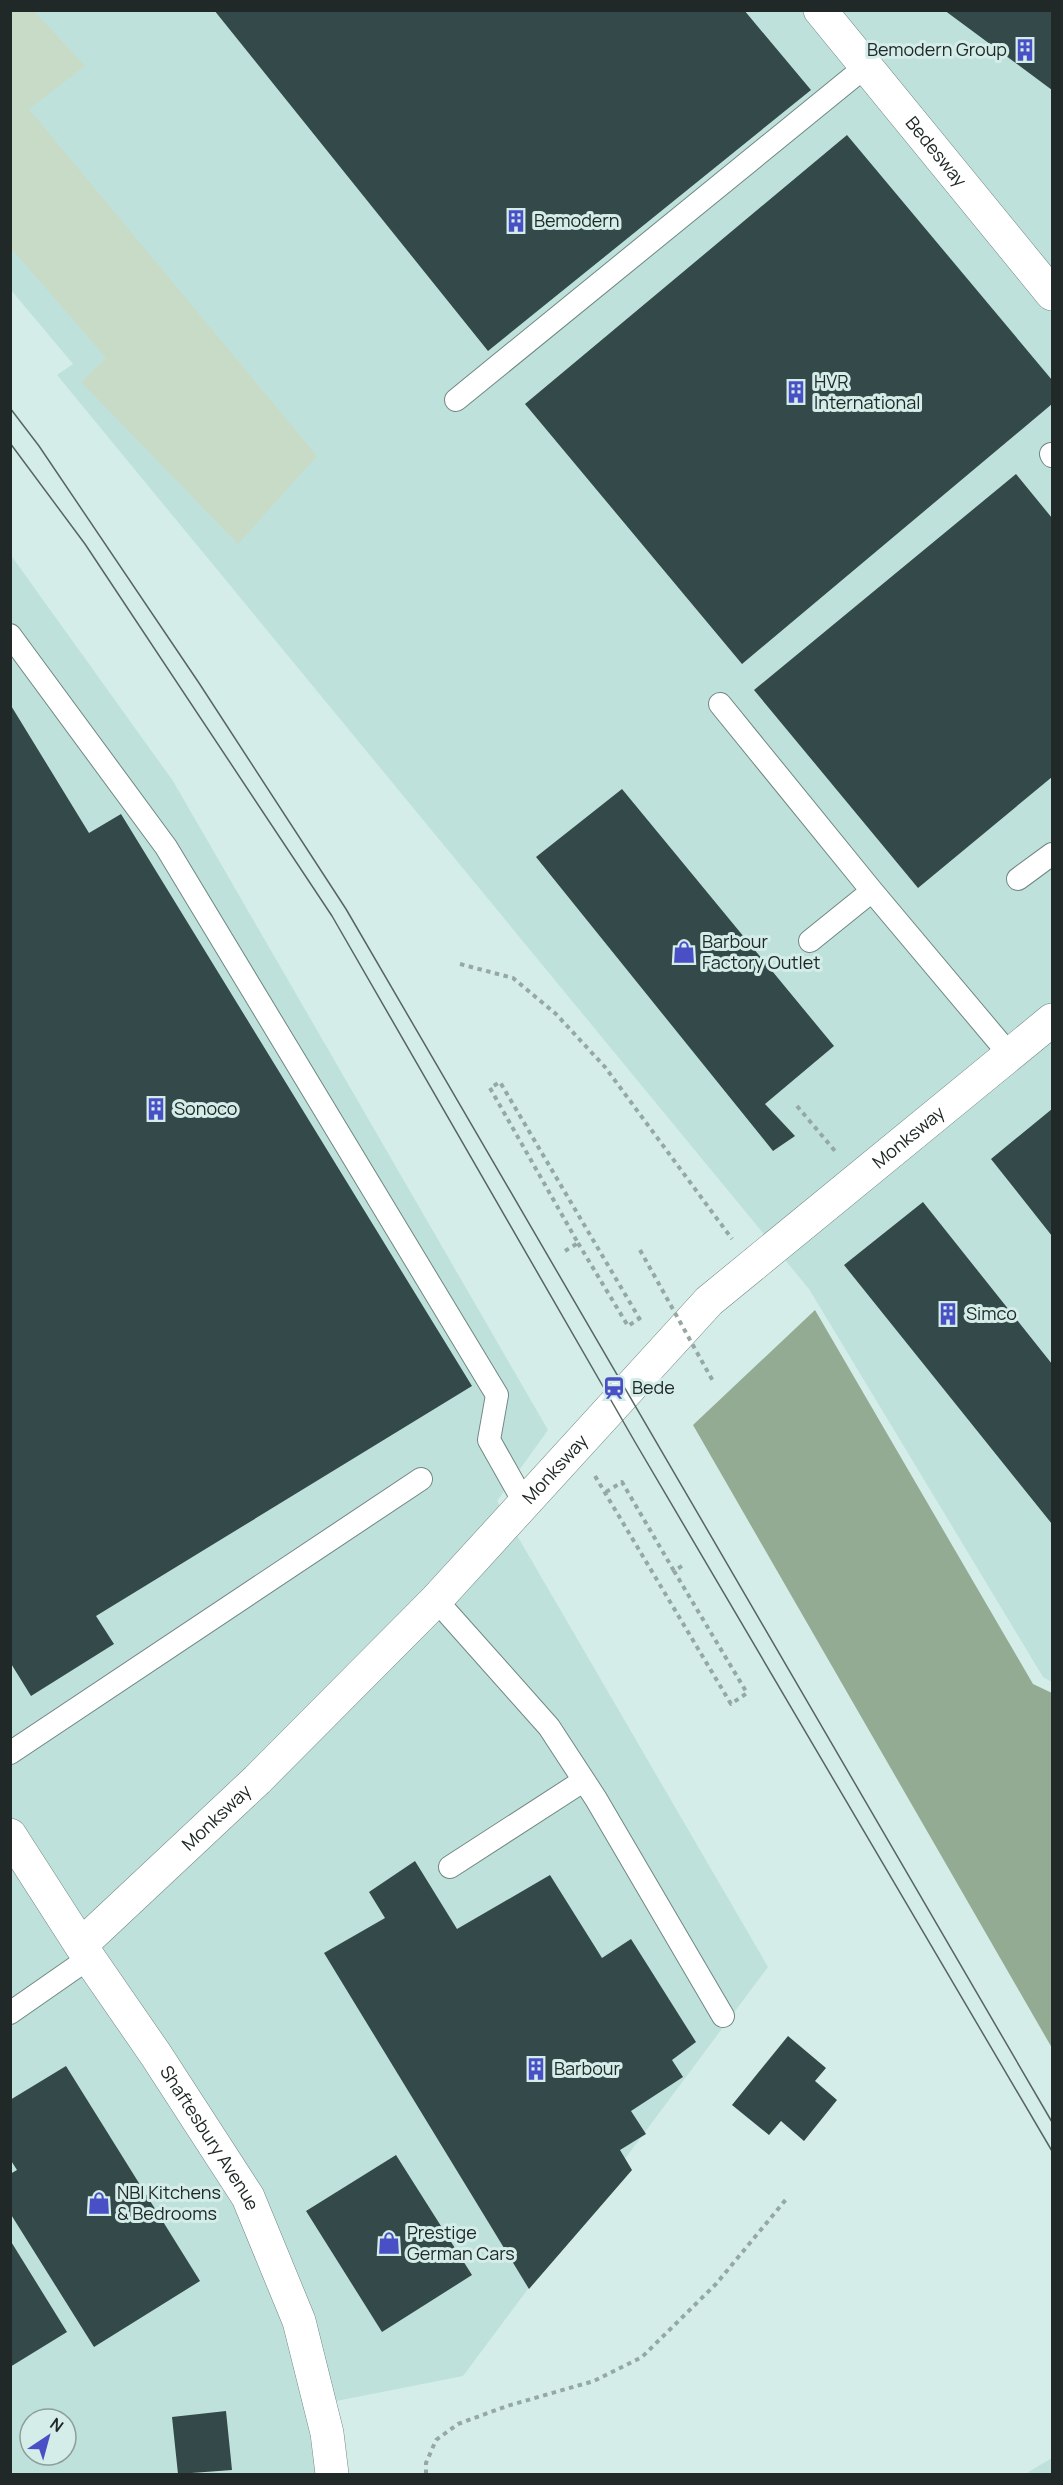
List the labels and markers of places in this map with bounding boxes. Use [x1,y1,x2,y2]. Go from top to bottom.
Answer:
place label: Bemodern Group [867,37,1007,61]
building icon: Bemodern Group [1012,37,1038,63]
building icon: Bemodern [503,208,529,234]
place label: Bemodern [534,208,620,232]
place label: HVR International [814,369,920,414]
building icon: HVR International [783,379,809,405]
place label: Barbour Factory Outlet [702,929,820,974]
shop icon: Barbour Factory Outlet [671,939,697,965]
building icon: Sonoco [143,1096,169,1122]
place label: Sonoco [174,1096,237,1120]
building icon: Simco [935,1301,961,1327]
place label: Simco [966,1301,1017,1325]
station icon: Bede [601,1375,627,1401]
place label: Bede [632,1375,675,1399]
building icon: Barbour [523,2056,549,2082]
place label: Barbour [554,2056,621,2080]
place label: NBI Kitchens & Bedrooms [117,2180,221,2225]
shop icon: NBI Kitchens & Bedrooms [86,2190,112,2216]
place label: Prestige German Cars [407,2220,515,2265]
shop icon: Prestige German Cars [376,2230,402,2256]

